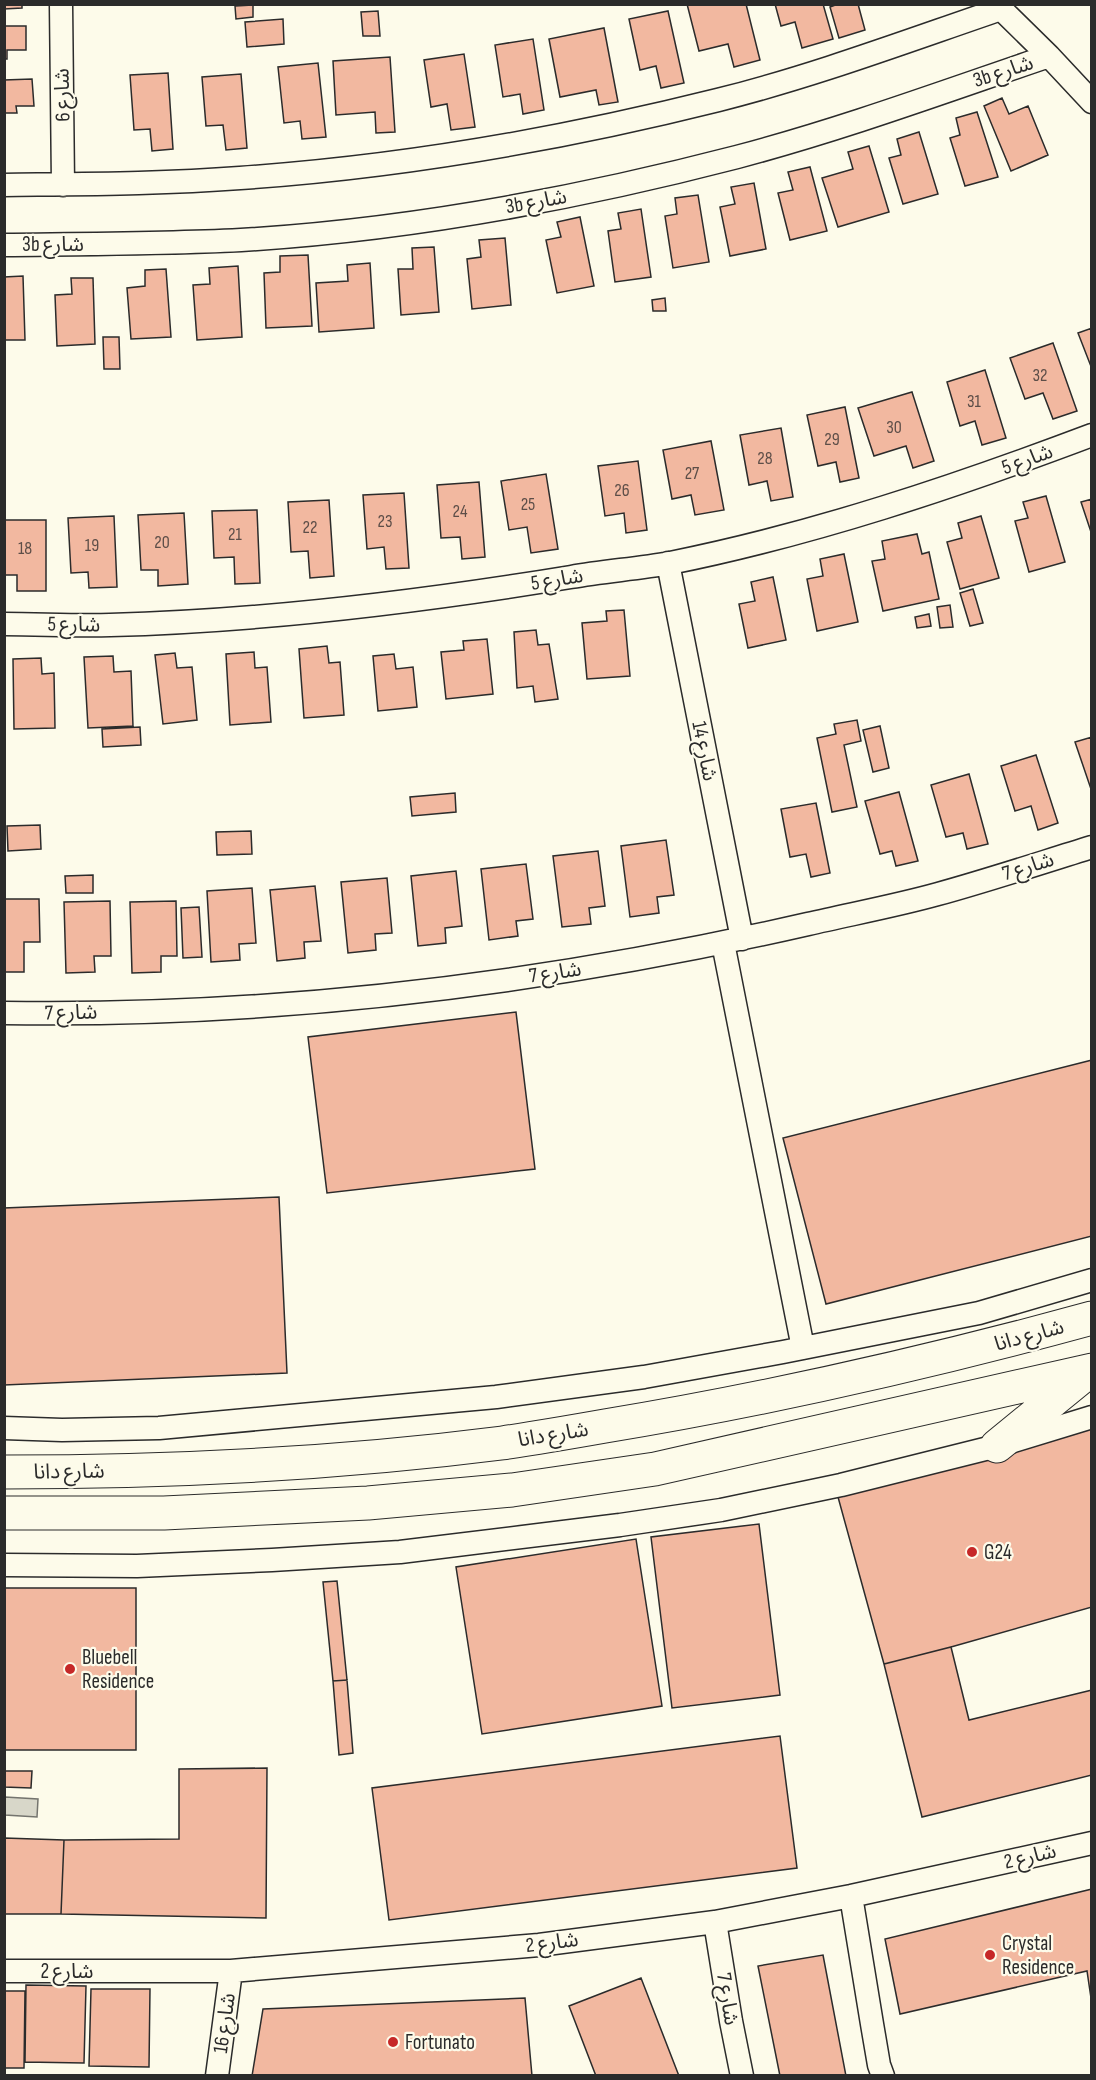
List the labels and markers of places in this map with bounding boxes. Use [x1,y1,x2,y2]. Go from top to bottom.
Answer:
place label: G24 [984,1540,1012,1565]
marker: G24 [965,1545,979,1559]
place label: Bluebell Residence [82,1645,154,1694]
marker: Bluebell Residence [63,1662,77,1676]
place label: Crystal Residence [1002,1931,1074,1980]
marker: Crystal Residence [983,1948,997,1962]
place label: Fortunato [405,2030,475,2055]
marker: Fortunato [386,2035,400,2049]

